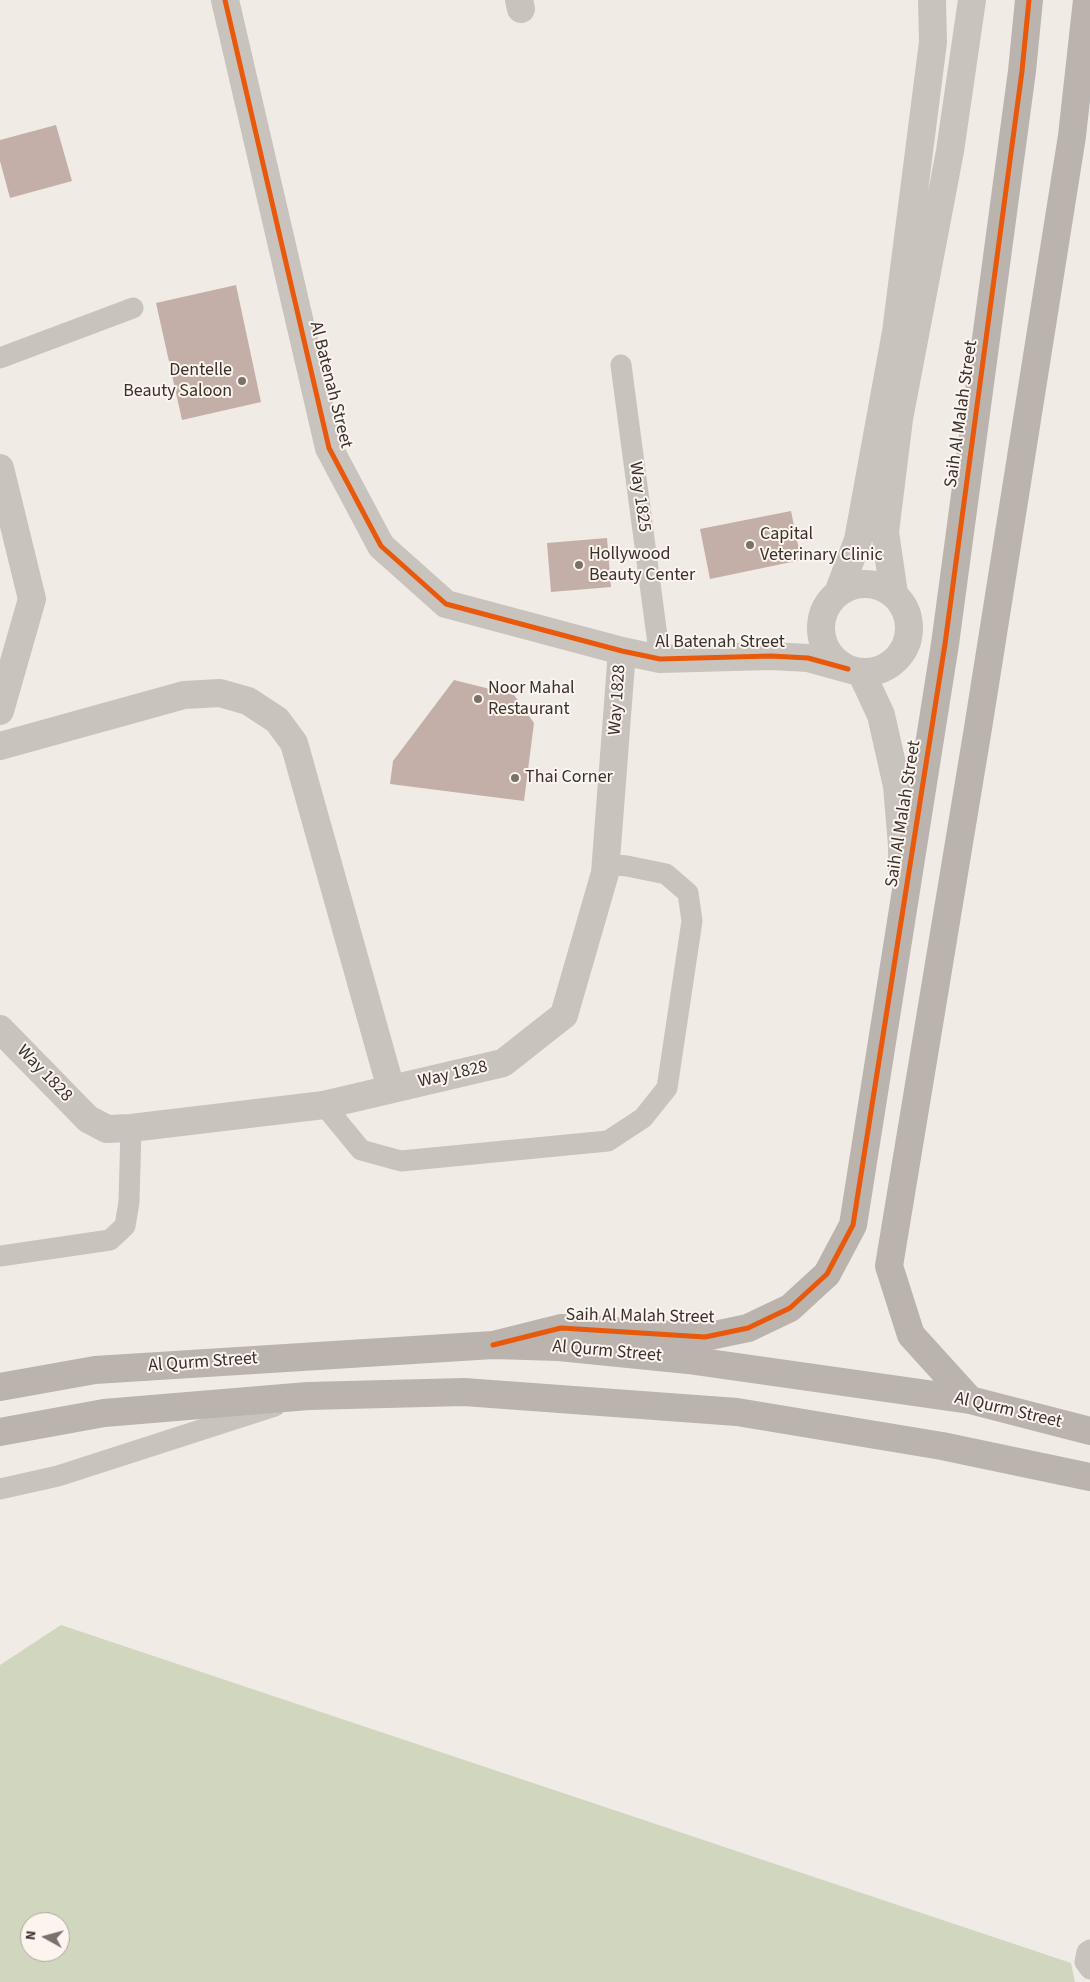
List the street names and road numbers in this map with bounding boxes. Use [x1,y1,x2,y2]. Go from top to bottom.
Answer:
street label: Al Batenah Street [304,320,356,450]
street label: Saih Al Malah Street [941,339,983,489]
street label: Way 1825 [623,460,655,534]
street label: Al Batenah Street [655,632,785,654]
street label: Way 1828 [605,664,631,736]
street label: Saih Al Malah Street [882,739,926,889]
street label: Way 1828 [12,1041,76,1107]
street label: Way 1828 [416,1057,490,1093]
street label: Saih Al Malah Street [565,1305,715,1329]
street label: Al Qurm Street [551,1336,663,1368]
street label: Al Qurm Street [148,1348,258,1378]
street label: Al Qurm Street [952,1388,1064,1434]

